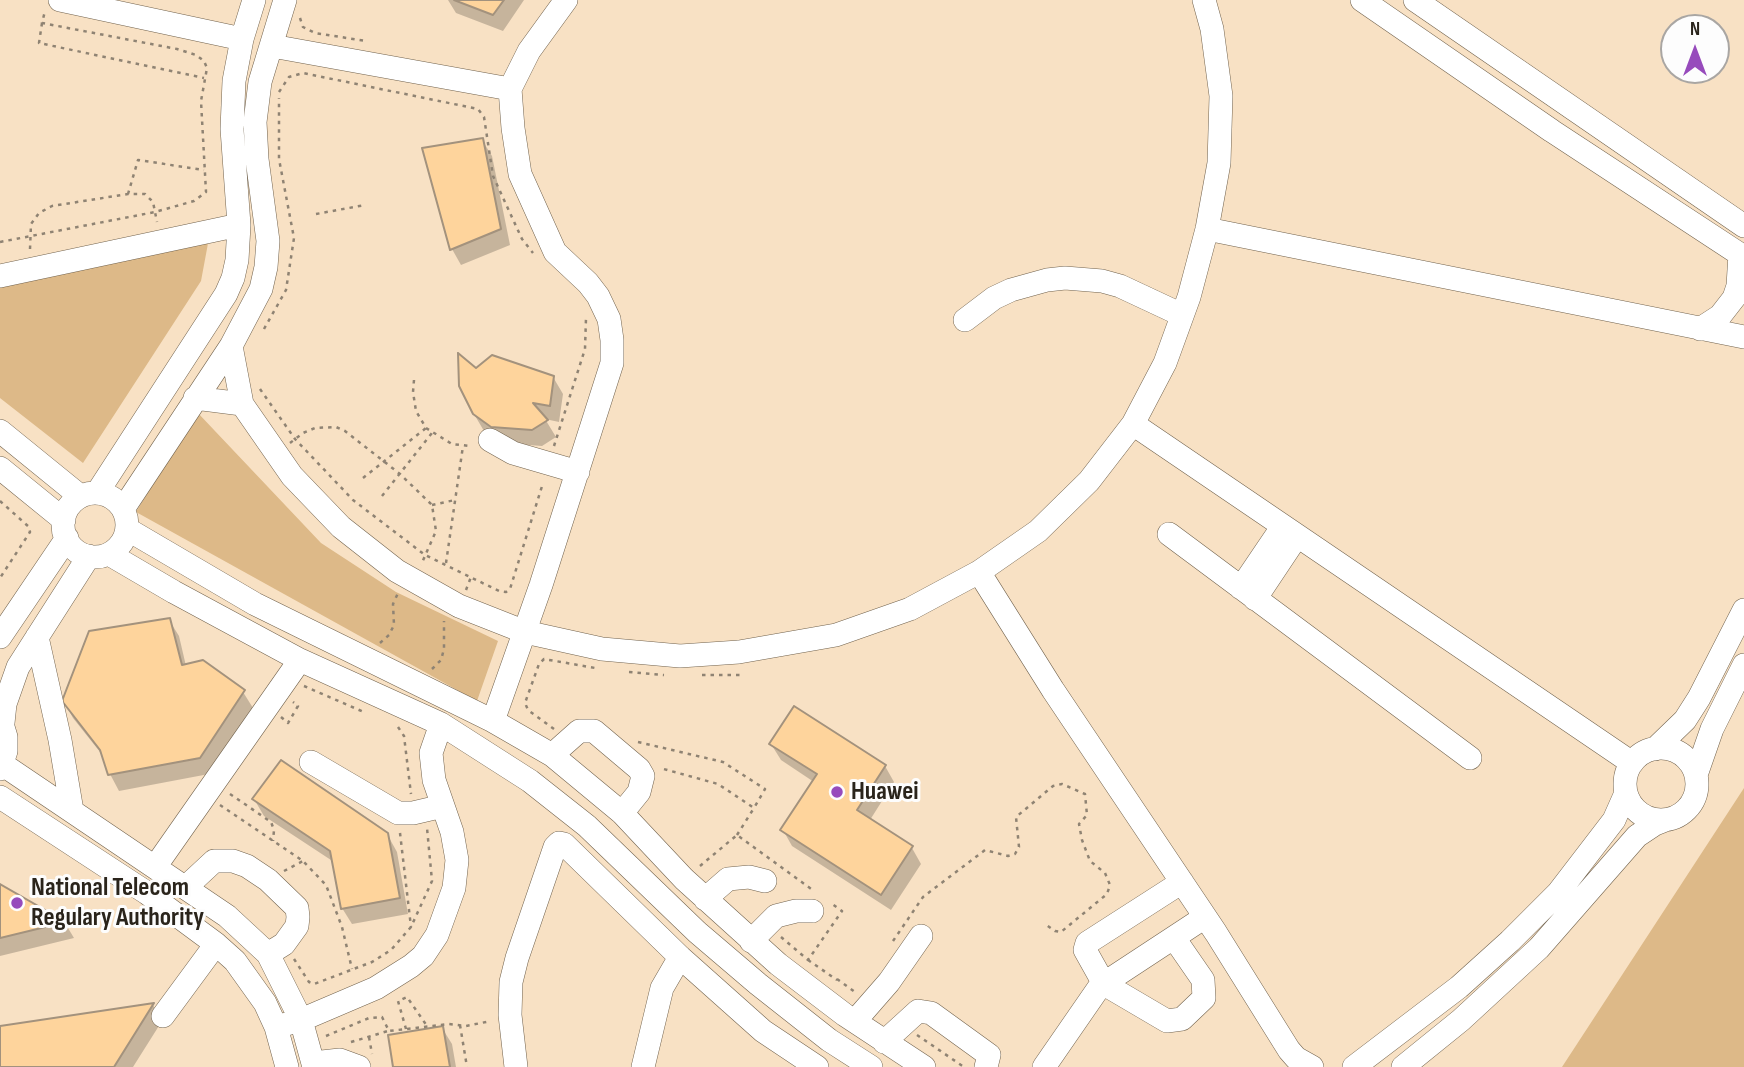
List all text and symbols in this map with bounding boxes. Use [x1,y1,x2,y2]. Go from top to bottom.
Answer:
north arrow [1660,14,1730,84]
text: N [1690,18,1700,41]
place label: Huawei [851,776,919,808]
marker: Huawei [829,784,845,800]
place label: National Telecom Regulary Authority [31,872,204,934]
marker: National Telecom Regulary Authority [9,895,25,911]

